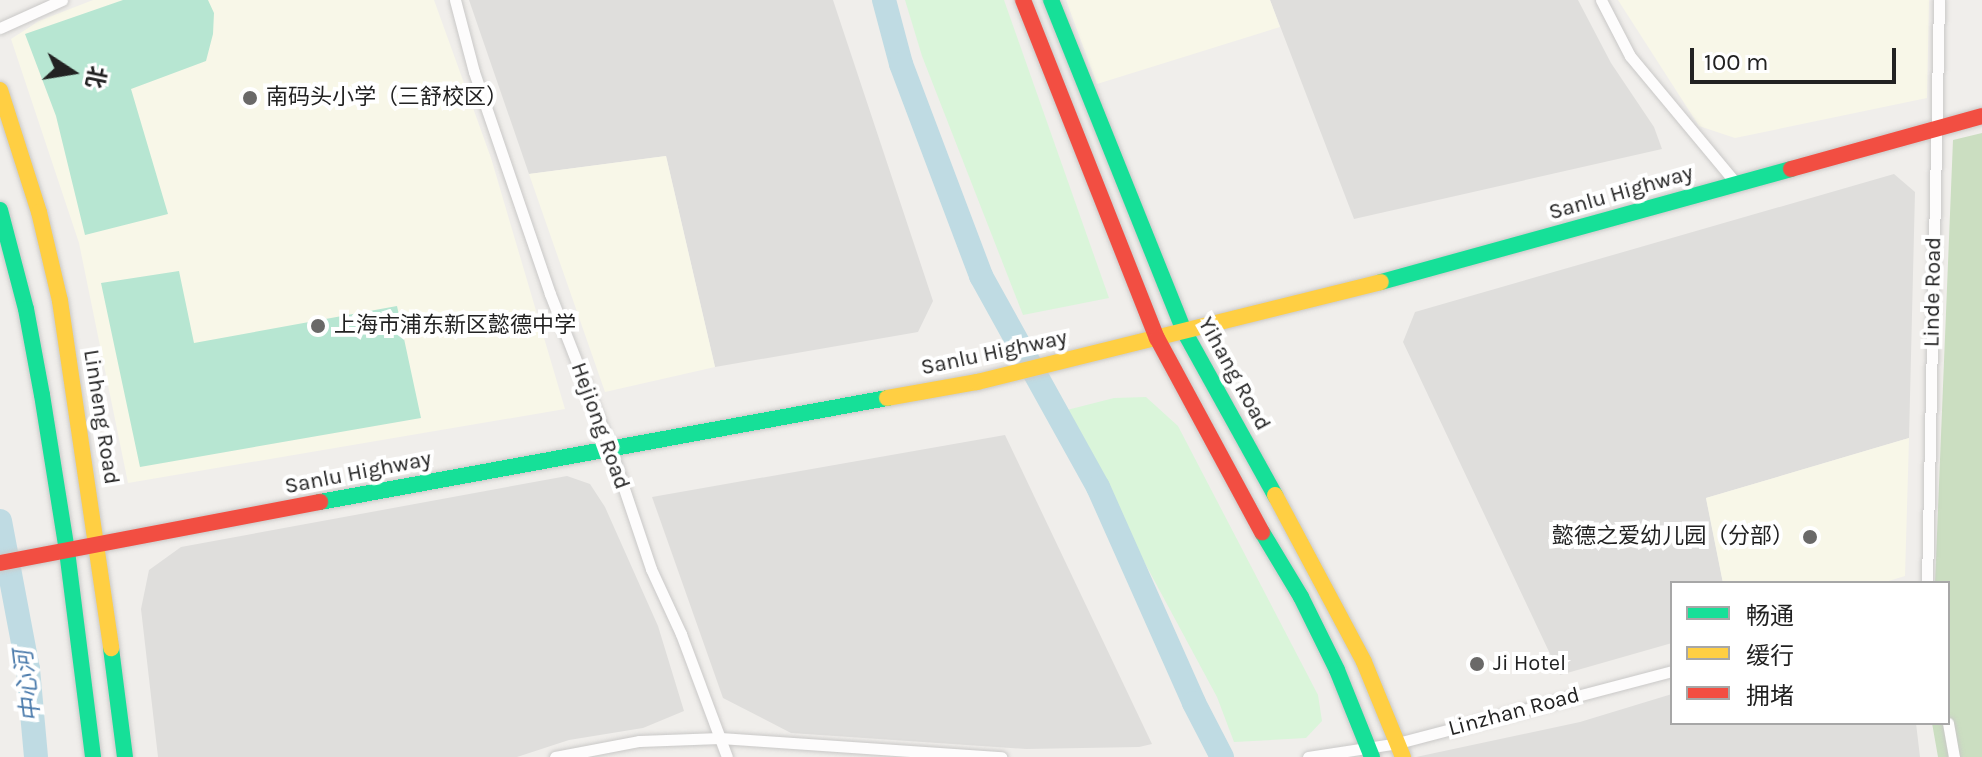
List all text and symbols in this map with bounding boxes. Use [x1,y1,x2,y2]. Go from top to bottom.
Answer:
north arrow [32,32,112,112]
scale bar [1694,32,1900,82]
text: 100 m [1704,48,1769,76]
text: 北 [80,64,110,90]
place label: 南码头小学（三舒校区） [266,85,508,111]
marker: 南码头小学（三舒校区） [241,89,259,107]
street label: Sanlu Highway [1546,160,1696,226]
street label: Linde Road [1919,237,1947,347]
place label: 上海市浦东新区懿德中学 [334,313,576,339]
street label: Yihang Road [1192,313,1276,435]
marker: 上海市浦东新区懿德中学 [309,317,327,335]
street label: Sanlu Highway [919,325,1069,381]
street label: Linheng Road [77,348,125,486]
street label: Hejiong Road [565,359,635,493]
street label: Sanlu Highway [283,446,433,500]
place label: 懿德之爱幼儿园（分部） [1552,524,1794,550]
marker: 懿德之爱幼儿园（分部） [1801,528,1819,546]
legend [1670,581,1950,725]
text: 畅通 [1746,602,1794,630]
text: 缓行 [1746,642,1794,670]
water label: 中心河 [9,649,47,723]
place label: Ji Hotel [1493,651,1566,677]
marker: Ji Hotel [1468,655,1486,673]
street label: Linzhan Road [1445,682,1583,742]
text: 拥堵 [1746,682,1794,710]

